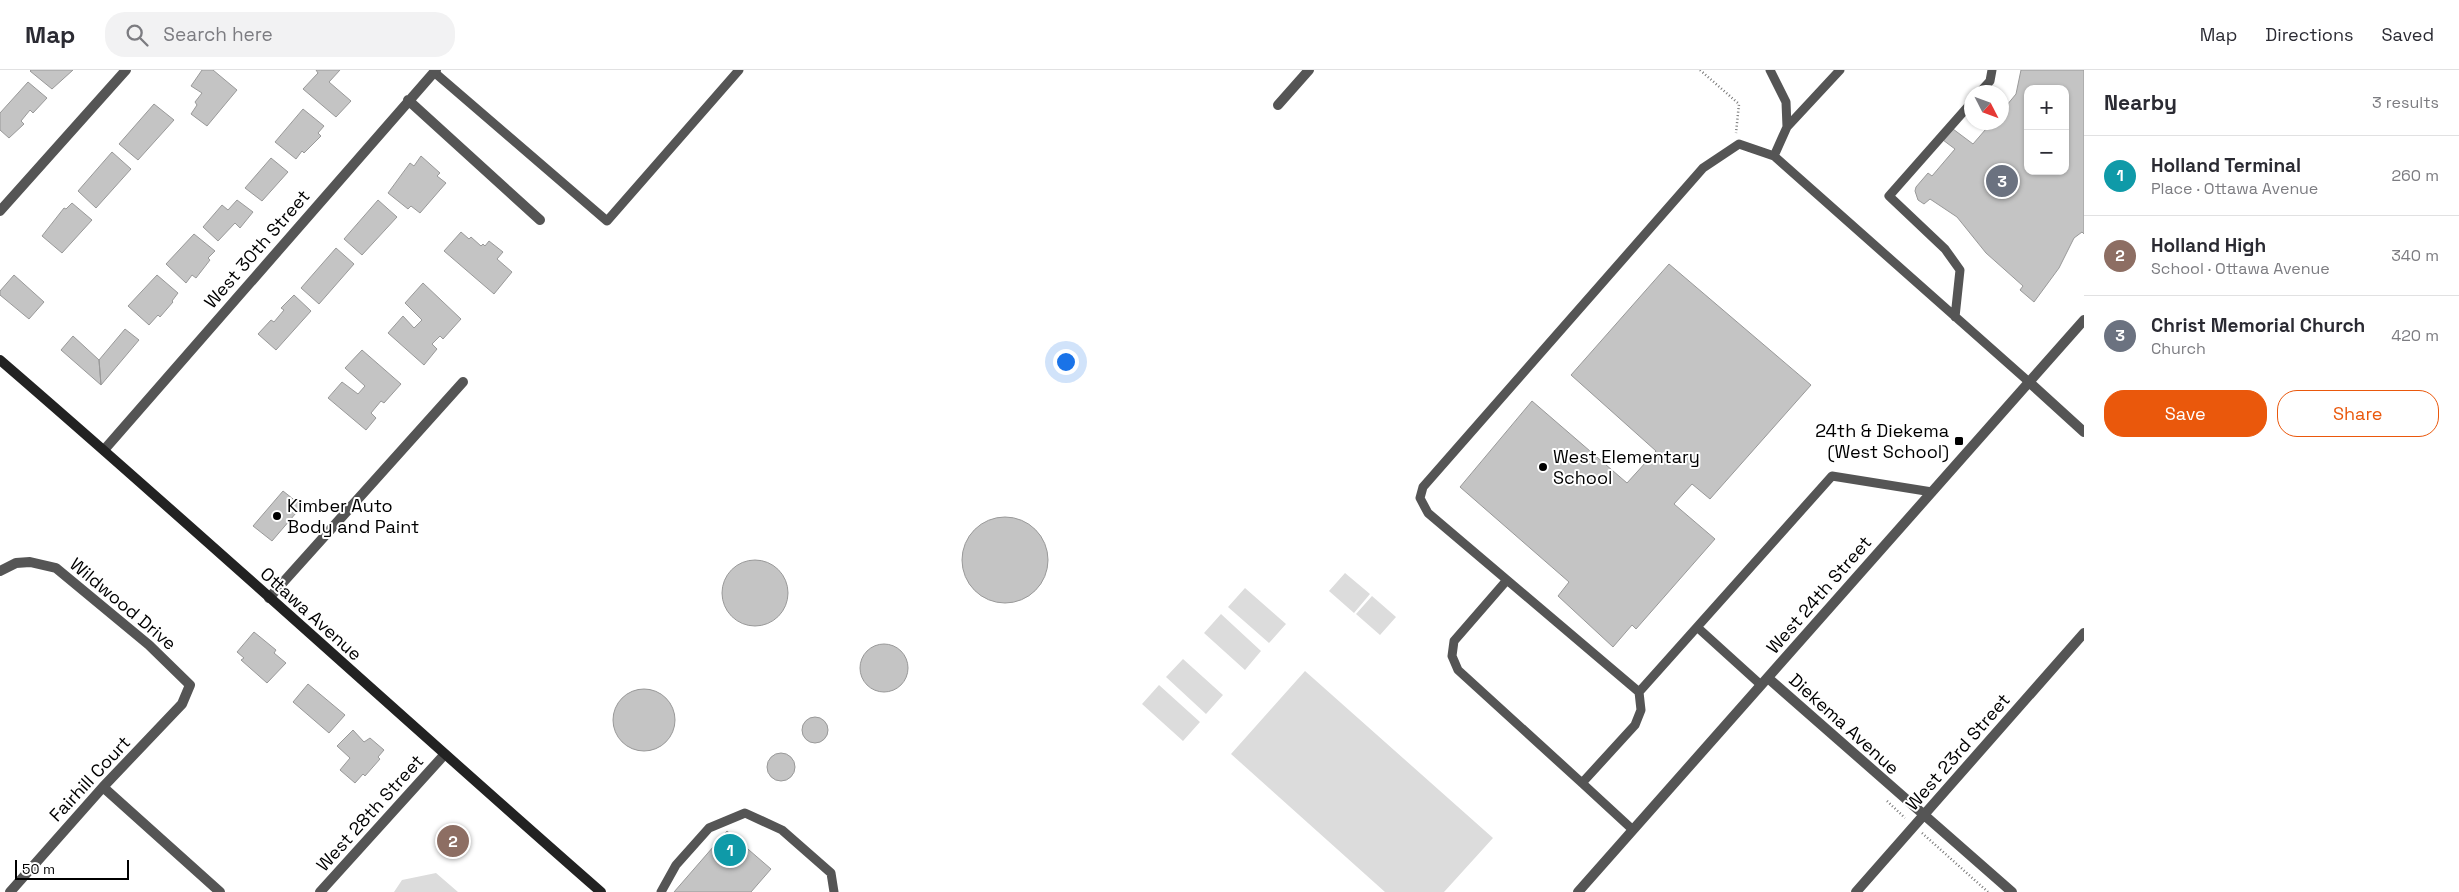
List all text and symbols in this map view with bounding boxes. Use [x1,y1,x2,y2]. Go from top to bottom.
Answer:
search box [105,12,455,57]
text: Map [25,19,75,50]
icon: search [123,21,151,49]
text: Search here [163,22,273,47]
text: Map [2200,23,2237,46]
text: Directions [2265,23,2354,46]
text: Saved [2382,23,2434,46]
north arrow [1964,85,2009,130]
map controls [2024,85,2069,175]
button: + [2024,85,2069,130]
text: Nearby [2104,89,2177,116]
text: 3 results [2372,92,2439,113]
button: − [2024,130,2069,175]
text: Holland Terminal [2151,153,2301,178]
pin: 3 [1986,162,2018,200]
text: 1 [2116,165,2124,186]
text: 260 m [2391,165,2439,186]
text: Place · Ottawa Avenue [2151,178,2318,199]
street label: West 30th Street [199,185,314,313]
text: Holland High [2151,233,2266,258]
text: 2 [2115,245,2125,266]
text: 340 m [2391,245,2439,266]
text: School · Ottawa Avenue [2151,258,2330,279]
text: Christ Memorial Church [2151,313,2365,338]
text: 3 [2115,325,2125,346]
text: 420 m [2391,325,2439,346]
text: Church [2151,338,2206,359]
your location [1053,349,1079,375]
button: Save [2104,390,2267,437]
button: Share [2277,390,2439,437]
place label: 24th & Diekema (West School) [1815,419,1949,463]
marker: 24th & Diekema (West School) [1953,435,1965,447]
place label: West Elementary School [1553,445,1700,489]
marker: West Elementary School [1537,461,1549,473]
place label: Kimber Auto Body and Paint [287,494,419,538]
marker: Kimber Auto Body and Paint [271,510,283,522]
street label: West 24th Street [1761,531,1876,658]
street label: Wildwood Drive [65,552,181,655]
street label: Ottawa Avenue [256,562,367,665]
street label: Diekema Avenue [1784,668,1904,779]
street label: West 23rd Street [1900,688,2015,815]
street label: Fairhill Court [44,731,135,826]
street label: West 28th Street [311,749,428,876]
pin: 2 [437,822,469,860]
pin: 1 [714,831,746,869]
scale bar [15,857,129,880]
text: 50 m [22,860,55,878]

